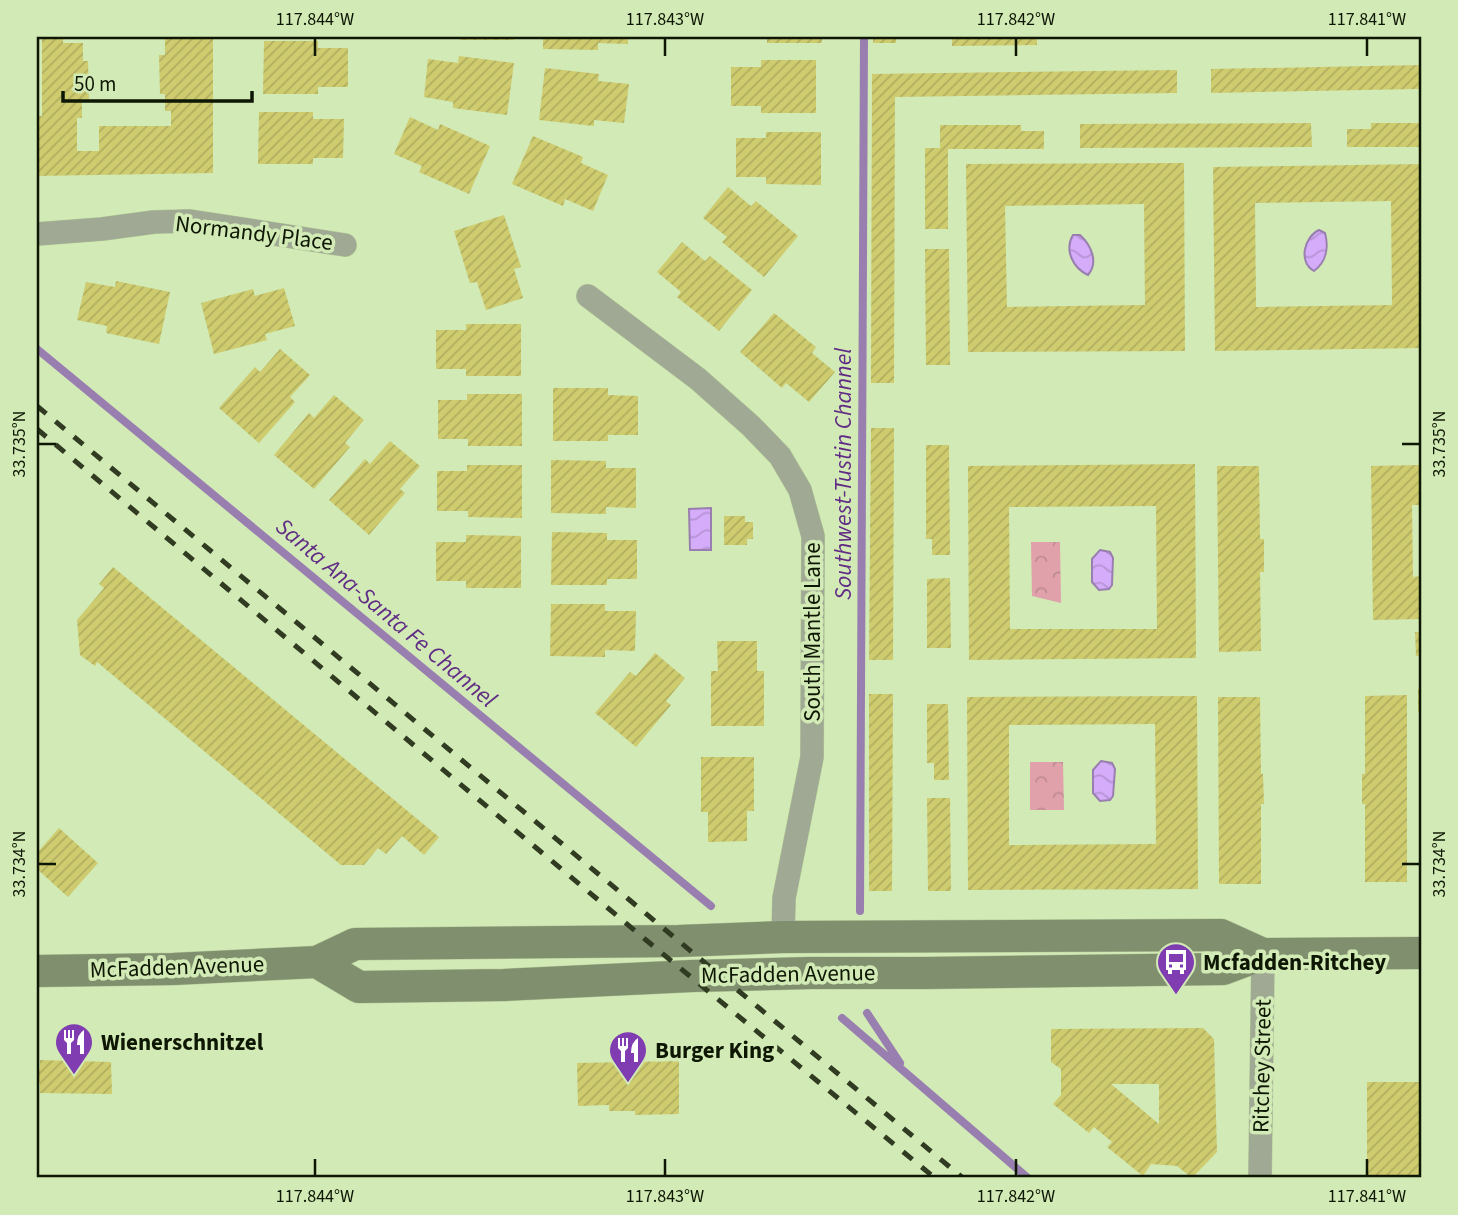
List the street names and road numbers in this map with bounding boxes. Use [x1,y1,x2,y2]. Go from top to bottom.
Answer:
street label: Normandy Place [173,207,335,259]
street label: South Mantle Lane [796,542,829,722]
street label: McFadden Avenue [89,947,265,987]
street label: McFadden Avenue [701,956,875,992]
street label: Ritchey Street [1244,999,1280,1133]

